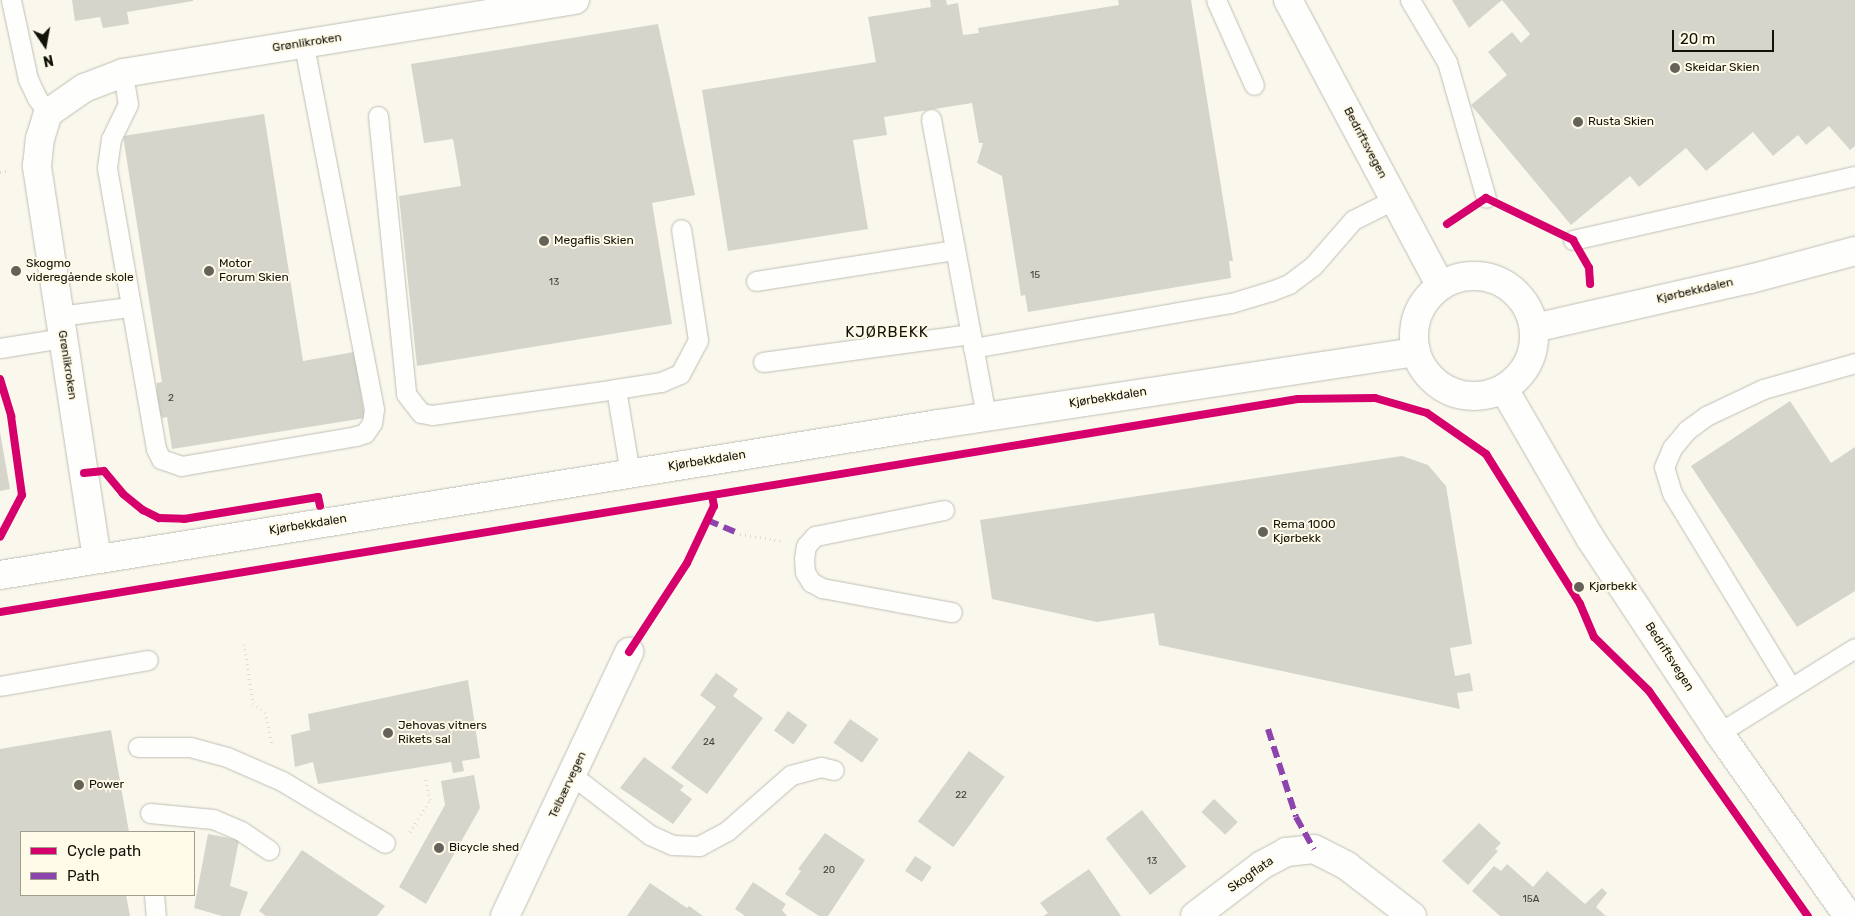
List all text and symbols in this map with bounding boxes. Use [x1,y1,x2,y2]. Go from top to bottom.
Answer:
north arrow [20,20,70,70]
scale bar [1675,20,1778,52]
street label: Grønlikroken [271,30,343,56]
text: 20 m [1680,30,1715,48]
text: N [42,51,55,70]
place label: Skeidar Skien [1685,61,1760,75]
marker: Skeidar Skien [1669,62,1681,74]
street label: Bedriftsvegen [1340,105,1390,181]
place label: Rusta Skien [1588,115,1654,129]
marker: Rusta Skien [1572,116,1584,128]
place label: Megaflis Skien [554,234,634,248]
marker: Megaflis Skien [538,235,550,247]
place label: Skogmo videregående skole [26,257,134,285]
place label: Motor Forum Skien [219,257,289,285]
marker: Skogmo videregående skole [10,265,22,277]
marker: Motor Forum Skien [203,265,215,277]
house number: 15 [1030,270,1040,282]
street label: Kjørbekkdalen [1655,275,1735,307]
house number: 13 [549,277,559,289]
district label: KJØRBEKK [844,324,930,342]
street label: Grønlikroken [54,329,80,401]
street label: Kjørbekkdalen [1068,385,1148,411]
house number: 2 [168,393,174,405]
street label: Kjørbekkdalen [667,448,747,474]
street label: Kjørbekkdalen [268,512,348,538]
place label: Rema 1000 Kjørbekk [1273,518,1336,546]
marker: Rema 1000 Kjørbekk [1257,526,1269,538]
place label: Kjørbekk [1589,580,1637,594]
marker: Kjørbekk [1573,581,1585,593]
street label: Bedriftsvegen [1641,620,1697,694]
place label: Jehovas vitners Rikets sal [398,719,487,747]
marker: Jehovas vitners Rikets sal [382,727,394,739]
house number: 24 [703,737,715,749]
street label: Telbærvegen [546,749,590,821]
place label: Power [89,778,124,792]
marker: Power [73,779,85,791]
house number: 22 [955,790,967,802]
legend [20,831,195,896]
place label: Bicycle shed [449,841,519,855]
text: Cycle path [67,842,141,860]
marker: Bicycle shed [433,842,445,854]
street label: Skogflata [1225,854,1277,896]
house number: 13 [1147,856,1157,868]
house number: 20 [823,865,835,877]
text: Path [67,867,100,885]
house number: 15A [1523,894,1539,906]

